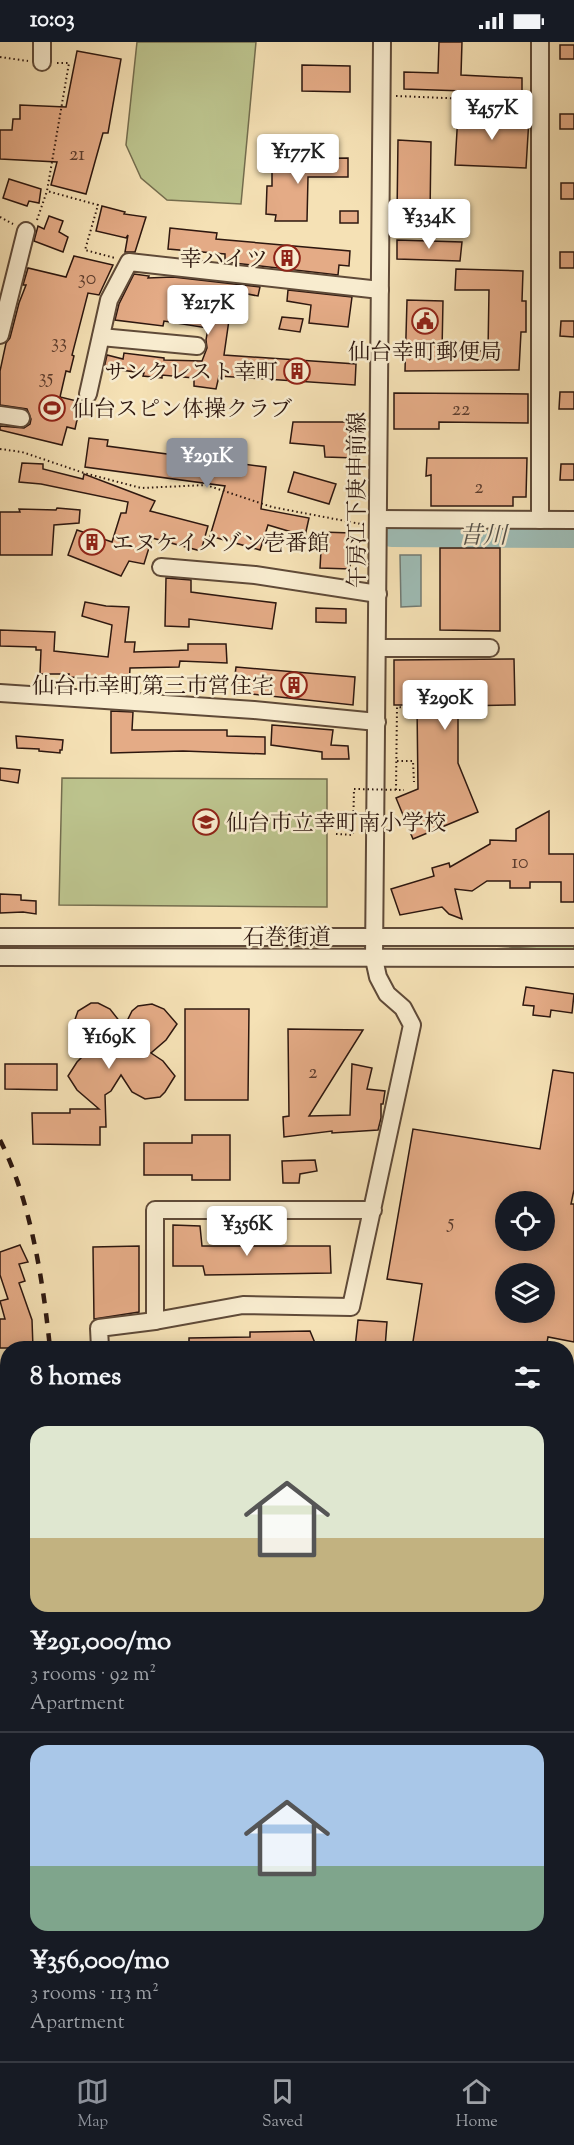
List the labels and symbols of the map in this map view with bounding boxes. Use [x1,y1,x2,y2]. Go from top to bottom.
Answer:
pin: ¥457K [450,90,534,141]
pin: ¥177K [256,134,340,185]
house number: 21 [69,141,85,170]
pin: ¥334K [387,199,471,250]
building icon: 幸ハイツ [272,243,302,273]
place label: 幸ハイツ [180,245,268,277]
house number: 30 [78,265,96,294]
pin: ¥217K [166,285,250,336]
public building icon: 仙台幸町郵便局 [410,306,440,336]
house number: 33 [51,329,67,358]
place label: 仙台幸町郵便局 [348,338,502,370]
building icon: サンクレスト幸町 [282,356,312,386]
place label: サンクレスト幸町 [104,358,278,390]
house number: 35 [39,364,54,393]
sports icon: 仙台スピン体操クラブ [37,393,67,423]
place label: 仙台スピン体操クラブ [72,395,292,427]
house number: 22 [452,396,470,425]
street label: 午房江下庚申前線 [343,412,375,588]
pin: ¥291K [165,438,249,489]
house number: 2 [474,474,484,503]
water label: 昔川 [459,520,510,554]
building icon: エヌケイメゾン壱番館 [77,527,107,557]
place label: エヌケイメゾン壱番館 [112,529,330,561]
building icon: 仙台市幸町第三市営住宅 [279,670,309,700]
place label: 仙台市幸町第三市営住宅 [32,672,274,704]
pin: ¥290K [403,680,487,731]
school or university icon: 仙台市立幸町南小学校 [191,807,221,837]
place label: 仙台市立幸町南小学校 [226,809,446,841]
house number: 10 [511,849,529,878]
street label: 石巻街道 [243,923,331,955]
pin: ¥169K [67,1019,151,1070]
house number: 2 [308,1059,318,1088]
pin: ¥356K [205,1206,289,1257]
house number: 5 [447,1209,455,1238]

